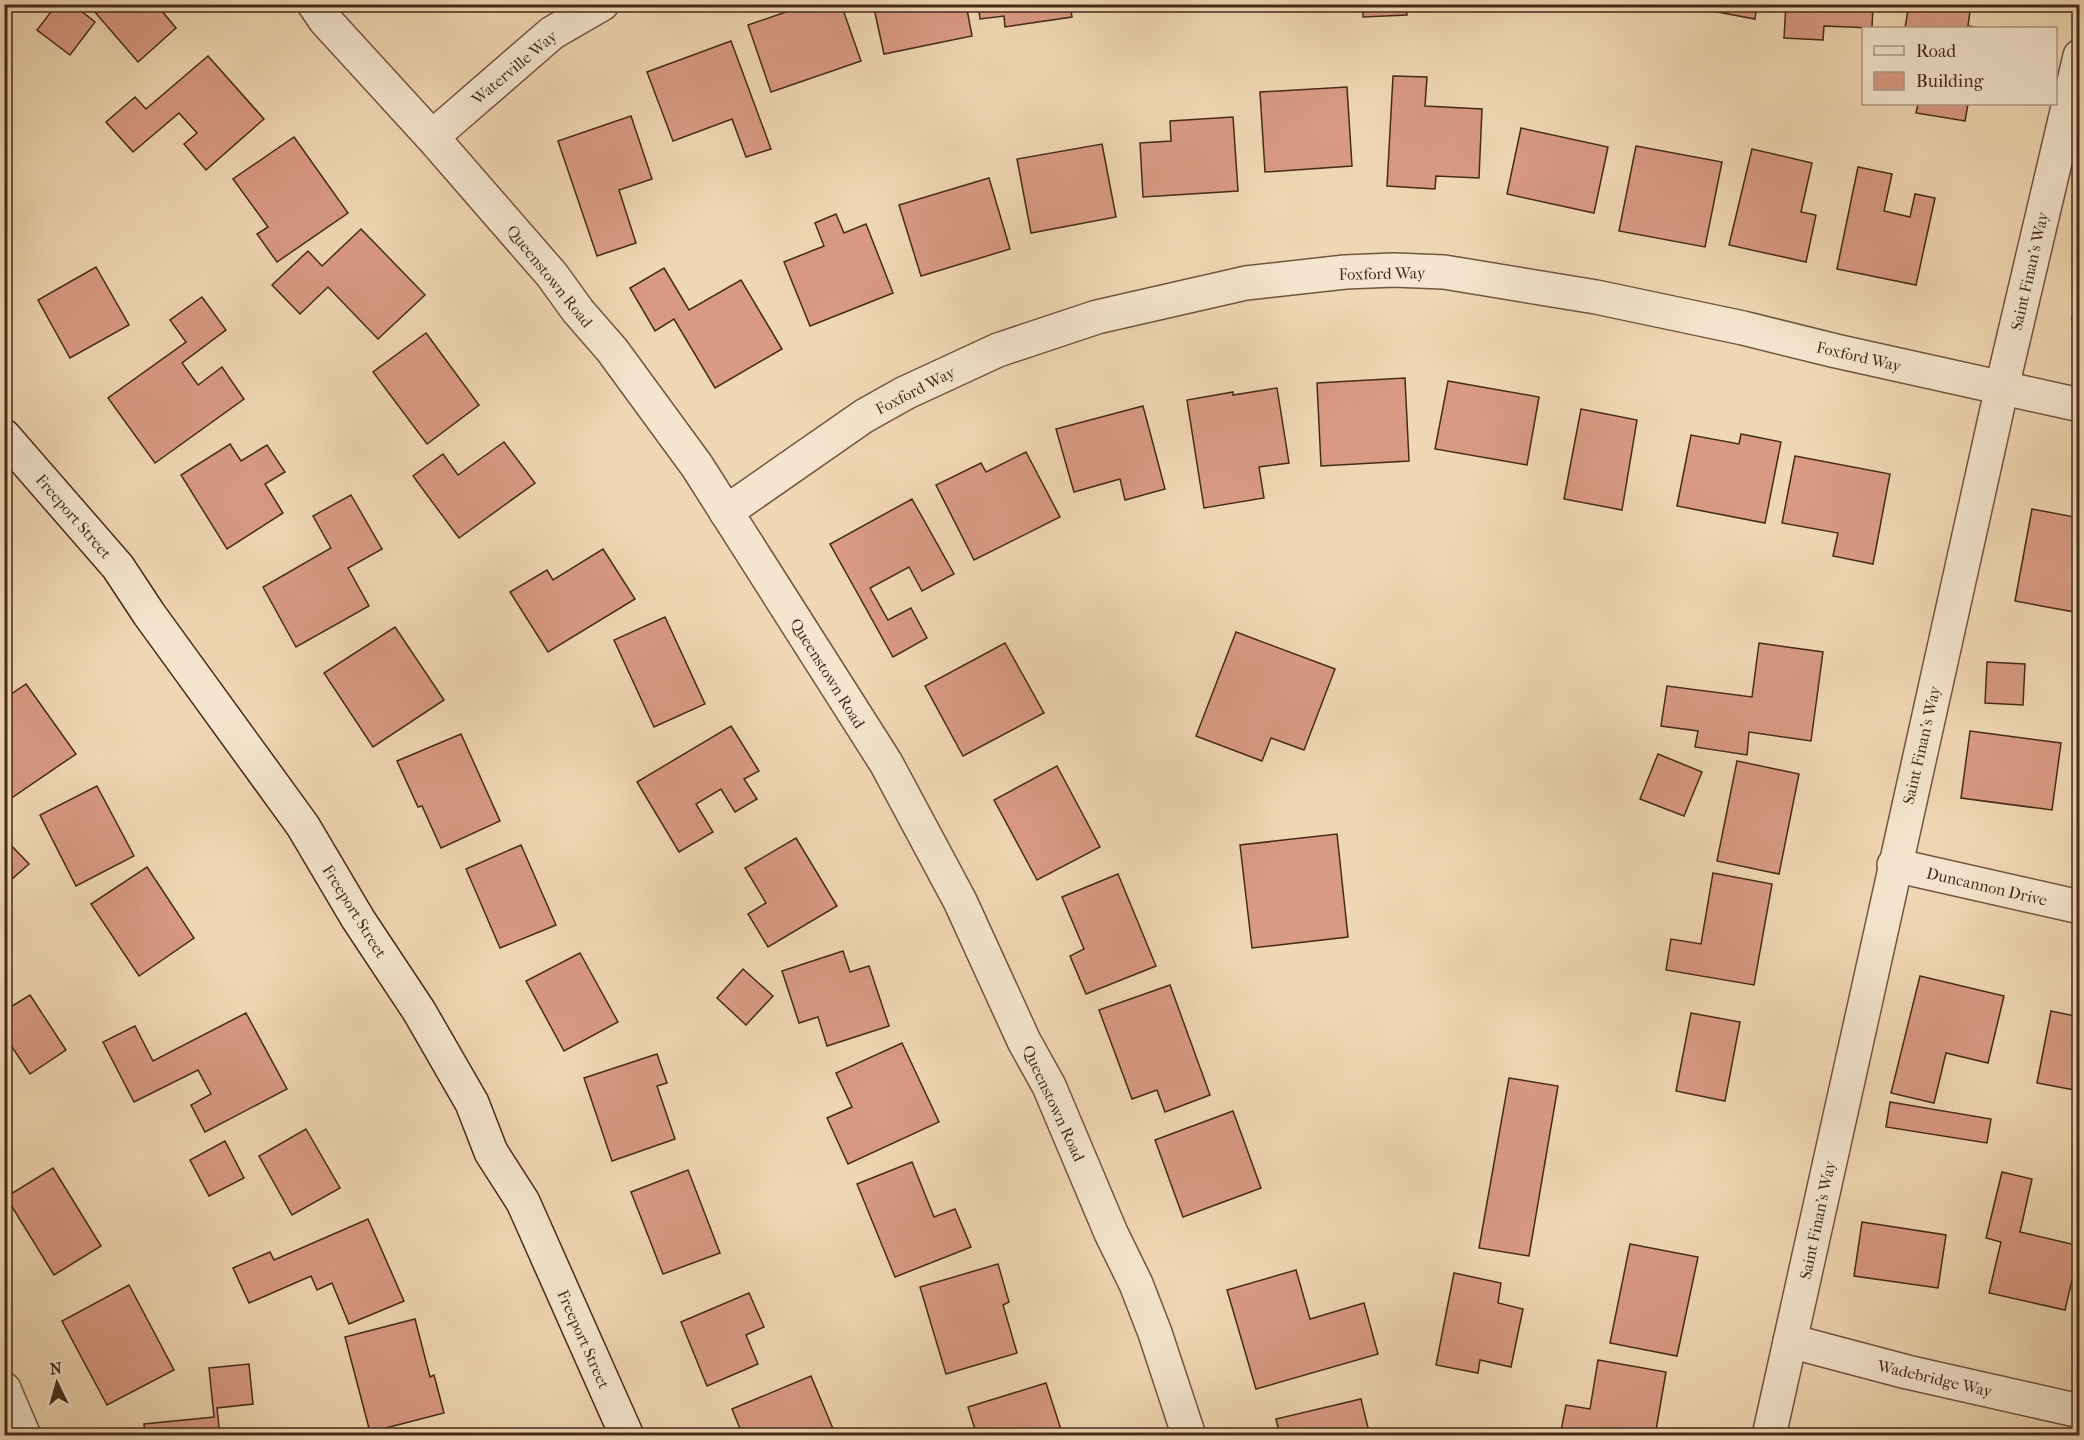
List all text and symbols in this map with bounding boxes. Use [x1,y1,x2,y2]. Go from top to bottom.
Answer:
street label: Waterville Way [467,26,561,109]
legend [1862,27,2057,105]
text: Road [1916,41,1956,62]
text: Building [1916,71,1984,92]
street label: Saint Finan's Way [2007,210,2052,332]
street label: Queenstown Road [503,221,597,332]
street label: Foxford Way [1339,263,1426,284]
street label: Foxford Way [1815,337,1904,376]
street label: Foxford Way [872,362,959,419]
street label: Freeport Street [32,470,116,563]
street label: Queenstown Road [786,615,869,732]
street label: Saint Finan's Way [1899,684,1944,806]
street label: Freeport Street [318,861,391,962]
street label: Duncannon Drive [1925,863,2049,910]
street label: Queenstown Road [1018,1042,1089,1165]
street label: Saint Finan's Way [1796,1159,1839,1281]
street label: Freeport Street [553,1287,614,1392]
north arrow [27,1353,87,1413]
street label: Wadebridge Way [1875,1356,1995,1401]
text: N [49,1358,63,1379]

